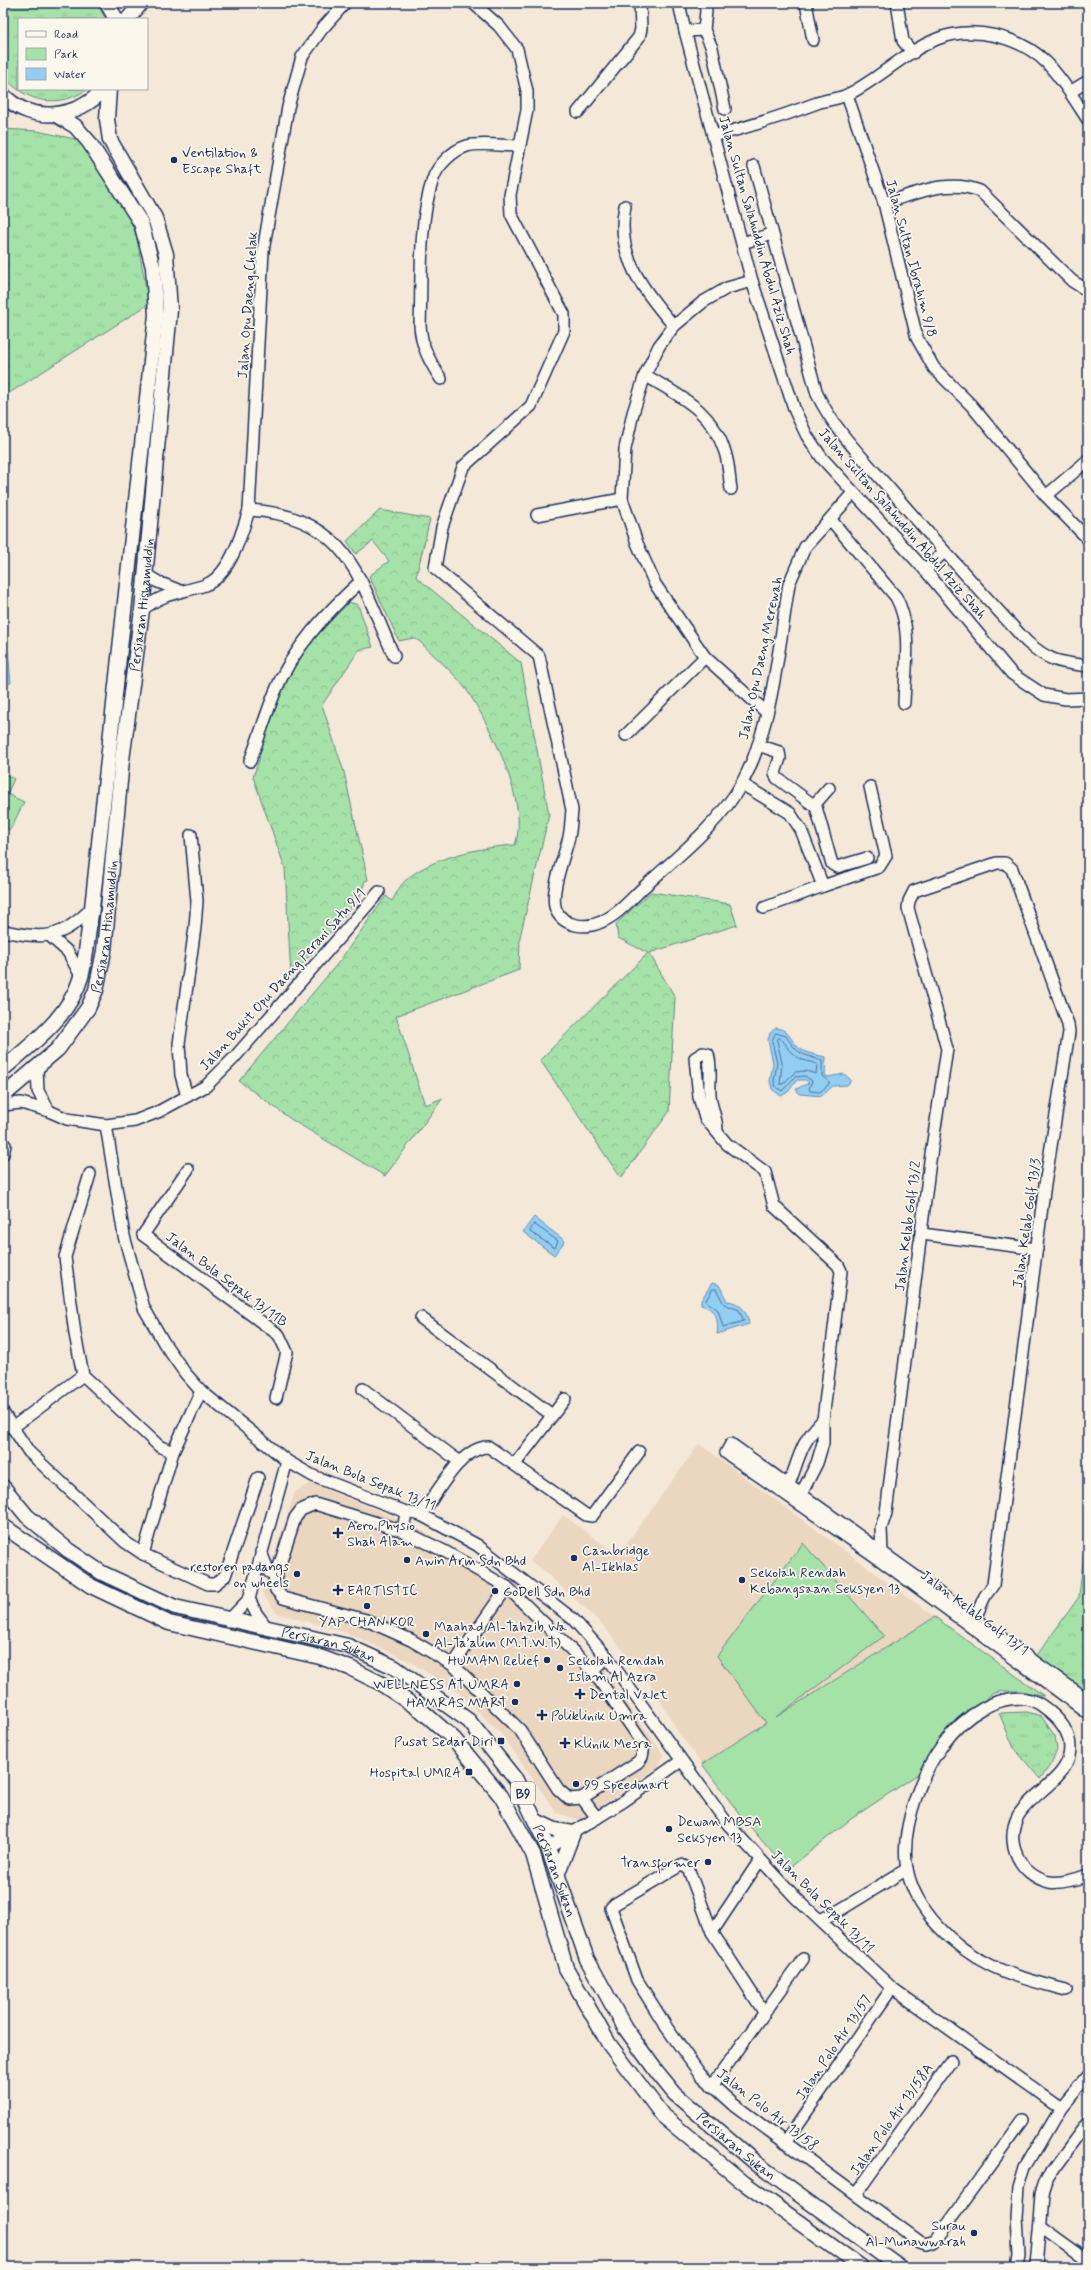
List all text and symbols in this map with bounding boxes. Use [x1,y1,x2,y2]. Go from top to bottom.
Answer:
legend [18,18,148,90]
text: Road [54,27,78,43]
text: Park [54,47,78,63]
text: Water [54,67,86,83]
street label: Jalan Sultan Salahuddin Abdul Aziz Shah [714,114,800,357]
place label: Ventilation & Escape Shaft [182,144,262,178]
marker: Ventilation & Escape Shaft [169,155,179,165]
street label: Jalan Sultan Ibrahim 9/8 [881,177,941,339]
street label: Jalan Opu Daeng Chelak [234,231,262,379]
street label: Jalan Sultan Salahuddin Abdul Aziz Shah [814,424,990,623]
street label: Persiaran Hishamuddin [126,537,159,673]
street label: Jalan Opu Daeng Merewah [735,575,787,741]
street label: Persiaran Hishamuddin [88,859,123,995]
street label: Jalan Bukit Opu Daeng Perani Satu 9/1 [196,885,370,1075]
street label: Jalan Kelab Golf 13/3 [1009,1157,1045,1289]
street label: Jalan Kelab Golf 13/2 [891,1160,925,1292]
street label: Jalan Bola Sepak 13/11B [162,1228,291,1331]
street label: Jalan Bola Sepak 13/11 [303,1447,438,1515]
place label: Aero Physio Shah Alam [347,1517,415,1551]
marker: Aero Physio Shah Alam [332,1527,344,1539]
place label: Cambridge Al-Ikhlas [582,1542,650,1576]
place label: Awin Arm Sdn Bhd [415,1552,526,1570]
marker: Cambridge Al-Ikhlas [569,1553,579,1563]
marker: Awin Arm Sdn Bhd [402,1555,412,1565]
place label: restoren padangs on wheels [190,1558,289,1592]
place label: Sekolah Rendah Kebangsaan Seksyen 13 [750,1564,900,1598]
street label: Jalan Kelab Golf 13/1 [917,1566,1032,1659]
marker: restoren padangs on wheels [292,1569,302,1579]
marker: Sekolah Rendah Kebangsaan Seksyen 13 [737,1575,747,1585]
place label: EARTISTIC [347,1582,417,1600]
place label: GoDell Sdn Bhd [503,1583,591,1601]
marker: EARTISTIC [332,1584,344,1596]
marker: GoDell Sdn Bhd [490,1586,500,1596]
marker: YAP CHAN KOR [362,1601,372,1611]
place label: YAP CHAN KOR [319,1613,415,1631]
place label: Maahad Al-Tahzib Wa Al-Ta’alim (M.T.W.T) [434,1618,567,1652]
street label: Persiaran Sukan [280,1623,379,1668]
marker: Maahad Al-Tahzib Wa Al-Ta’alim (M.T.W.T) [421,1629,431,1639]
place label: HUMAM Relief [448,1652,539,1670]
place label: Sekolah Rendah Islam Al Azra [568,1652,664,1686]
marker: HUMAM Relief [542,1655,552,1665]
marker: Sekolah Rendah Islam Al Azra [555,1663,565,1673]
place label: WELLNESS AT UMRA [373,1676,509,1694]
marker: WELLNESS AT UMRA [512,1679,522,1689]
place label: Dental Valet [589,1686,668,1704]
marker: Dental Valet [574,1688,586,1700]
place label: HAMRAS MART [406,1694,507,1712]
marker: HAMRAS MART [510,1697,520,1707]
place label: Poliklinik Umra [551,1707,648,1725]
marker: Poliklinik Umra [536,1709,548,1721]
place label: Pusat Sedar Diri [394,1733,493,1751]
place label: Klinik Mesra [574,1735,652,1753]
marker: Pusat Sedar Diri [496,1736,506,1746]
marker: Klinik Mesra [559,1737,571,1749]
place label: Hospital UMRA [370,1764,461,1782]
marker: Hospital UMRA [464,1767,474,1777]
place label: 99 Speedmart [584,1776,670,1794]
marker: 99 Speedmart [571,1779,581,1789]
road number: B9 [511,1782,535,1804]
place label: Dewan MBSA Seksyen 13 [677,1813,761,1847]
street label: Persiaran Sukan [528,1822,580,1920]
marker: Dewan MBSA Seksyen 13 [664,1824,674,1834]
street label: Jalan Bola Sepak 13/11 [767,1846,878,1957]
place label: Transformer [621,1854,700,1874]
marker: Transformer [703,1857,713,1867]
street label: Jalan Polo Air 13/57 [792,1992,876,2104]
street label: Jalan Polo Air 13/58A [846,2060,937,2179]
street label: Jalan Polo Air 13/58 [713,2065,822,2155]
street label: Persiaran Sukan [692,2108,779,2185]
place label: Surau Al-Munawwarah [865,2217,966,2251]
marker: Surau Al-Munawwarah [969,2228,979,2238]

